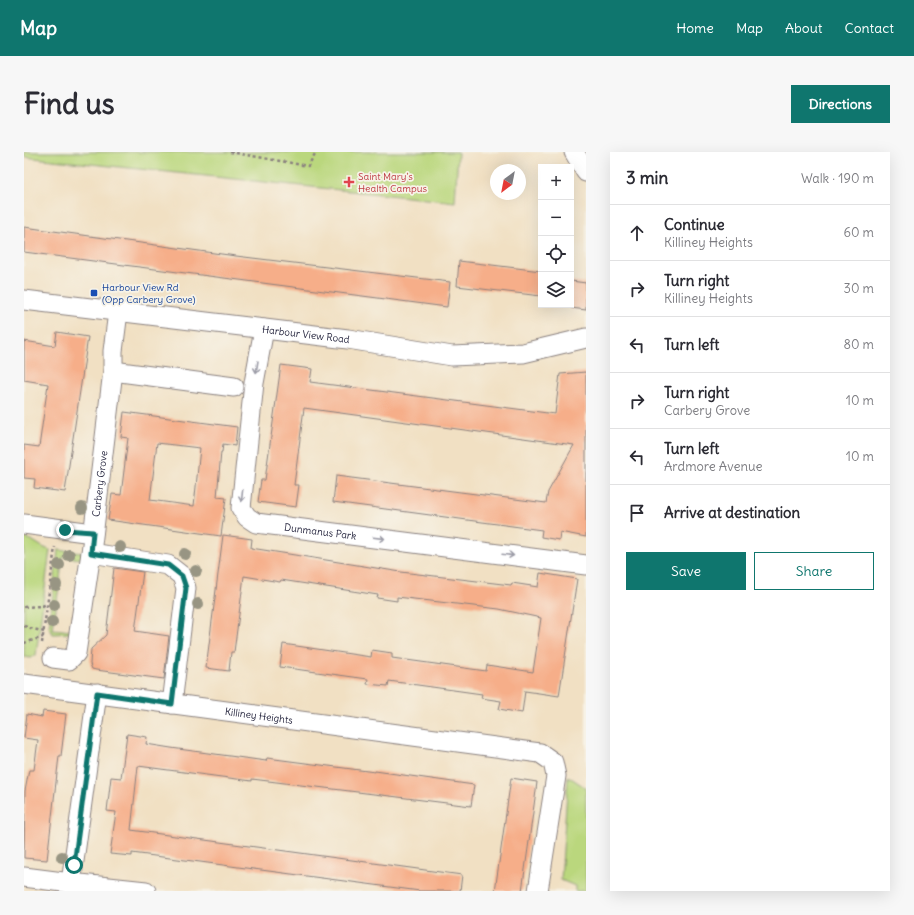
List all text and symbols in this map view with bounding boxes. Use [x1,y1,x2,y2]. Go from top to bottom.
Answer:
text: Map [20,16,57,40]
text: Home [676,19,714,37]
text: Map [736,19,763,37]
text: About [785,19,823,37]
text: Contact [845,19,894,37]
button: Directions [791,85,890,123]
text: Find us [24,86,115,122]
north arrow [490,164,526,200]
map controls [538,164,574,308]
button: + [538,164,574,200]
text: 3 min [626,167,668,189]
place label: Saint Mary's Health Campus [358,170,427,195]
text: Walk · 190 m [801,170,874,187]
marker: Saint Mary's Health Campus [343,176,355,188]
button: − [538,200,574,236]
text: Continue [664,215,725,234]
icon: ahead [626,222,648,244]
text: 60 m [843,224,874,241]
text: Killiney Heights [664,234,753,251]
button: locate [538,236,574,272]
text: Turn right [664,271,729,290]
button: layers [538,272,574,308]
icon: right [626,278,648,300]
text: 30 m [844,280,874,297]
place label: Harbour View Rd (Opp Carbery Grove) [102,281,195,306]
marker: Harbour View Rd (Opp Carbery Grove) [89,288,99,298]
text: Killiney Heights [664,290,753,307]
street label: Harbour View Road [261,323,351,346]
icon: left [626,334,648,356]
text: Turn left [664,335,719,354]
text: 80 m [843,336,874,353]
one-way arrow [253,360,261,373]
text: Turn right [664,383,729,402]
icon: right [626,390,648,412]
text: 10 m [846,392,874,409]
text: Carbery Grove [664,402,750,419]
text: Turn left [664,439,719,458]
icon: left [626,446,648,468]
text: 10 m [846,448,874,465]
street label: Carbery Grove [89,450,110,518]
text: Ardmore Avenue [664,458,762,475]
one-way arrow [238,489,246,502]
icon: arrive [626,502,648,524]
text: Arrive at destination [664,503,800,522]
route end [56,521,74,539]
street label: Dunmanus Park [283,521,357,543]
one-way arrow [372,534,385,542]
one-way arrow [501,551,514,559]
button: Save [626,552,746,590]
button: Share [754,552,874,590]
street label: Killiney Heights [224,705,294,727]
route start [65,856,83,874]

